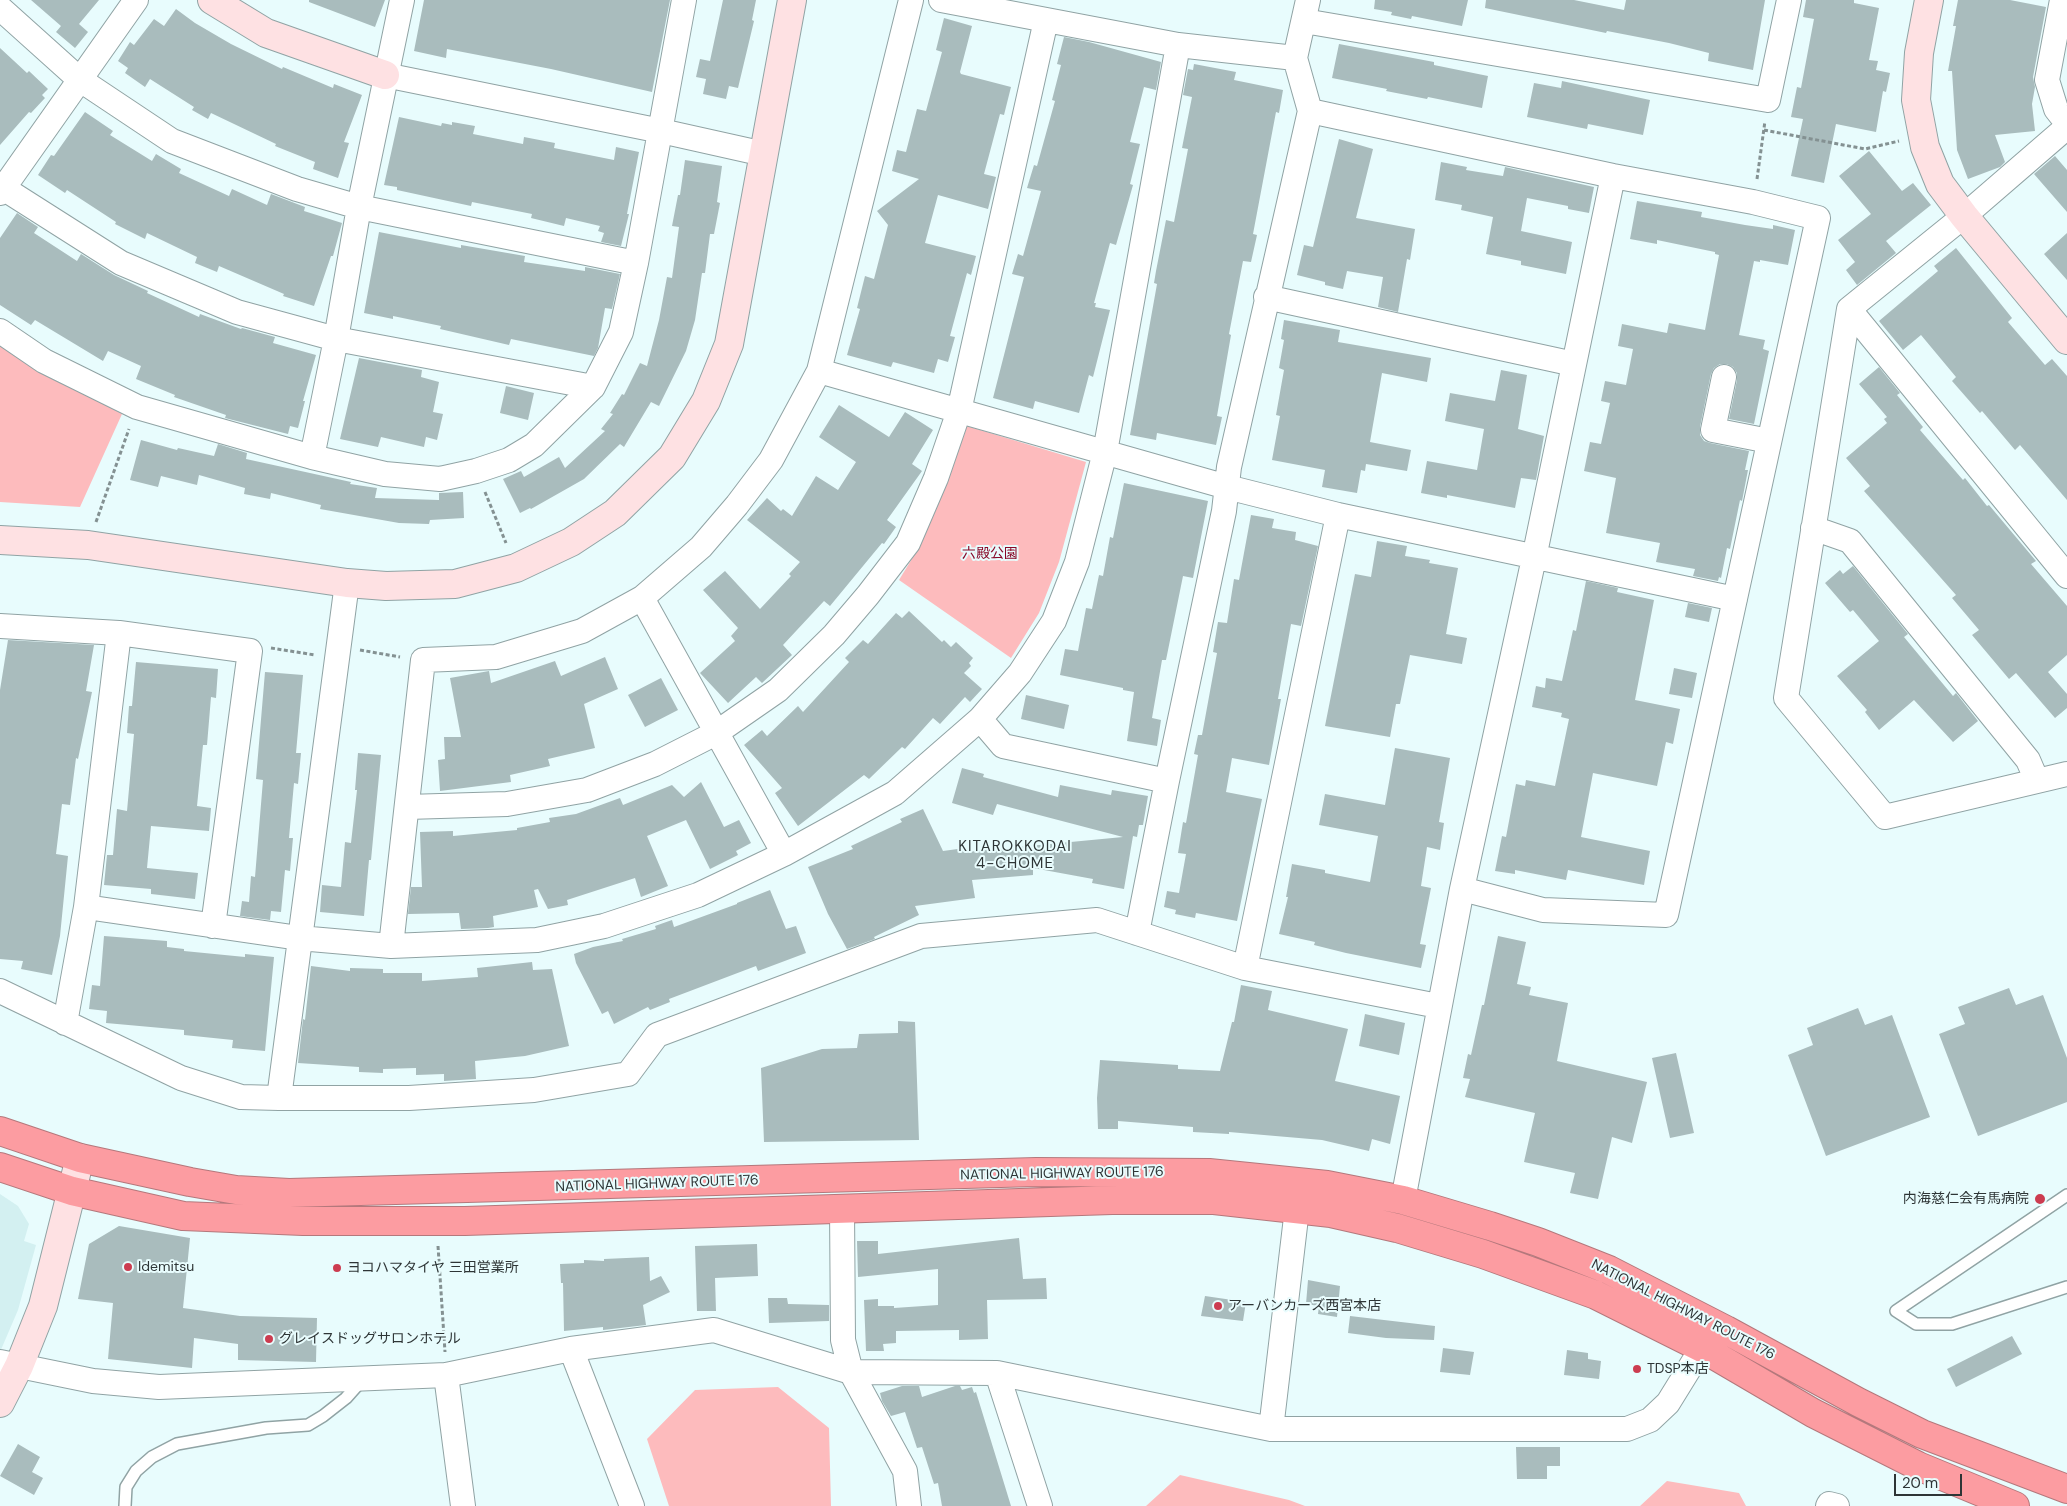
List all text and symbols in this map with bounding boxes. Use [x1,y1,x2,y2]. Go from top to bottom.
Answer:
park label: 六殿公園 [962,546,1018,562]
district label: KITAROKKODAI 4-CHOME [957,838,1073,873]
street label: NATIONAL HIGHWAY ROUTE 176 [960,1164,1164,1184]
street label: NATIONAL HIGHWAY ROUTE 176 [555,1172,759,1196]
place label: 内海慈仁会有馬病院 [1903,1191,2029,1207]
marker: 内海慈仁会有馬病院 [2033,1192,2047,1206]
street label: NATIONAL HIGHWAY ROUTE 176 [1588,1256,1778,1364]
place label: Idemitsu [138,1259,194,1275]
place label: ヨコハマタイヤ 三田営業所 [347,1260,519,1276]
marker: Idemitsu [122,1261,134,1273]
marker: ヨコハマタイヤ 三田営業所 [331,1262,343,1274]
place label: アーバンカーズ西宮本店 [1228,1298,1381,1314]
marker: アーバンカーズ西宮本店 [1212,1300,1224,1312]
place label: グレイスドッグサロンホテル [279,1331,461,1347]
marker: グレイスドッグサロンホテル [263,1333,275,1345]
place label: TDSP本店 [1647,1361,1709,1377]
marker: TDSP本店 [1631,1363,1643,1375]
scale bar [1897,1464,1964,1496]
text: 20 m [1902,1473,1938,1493]

